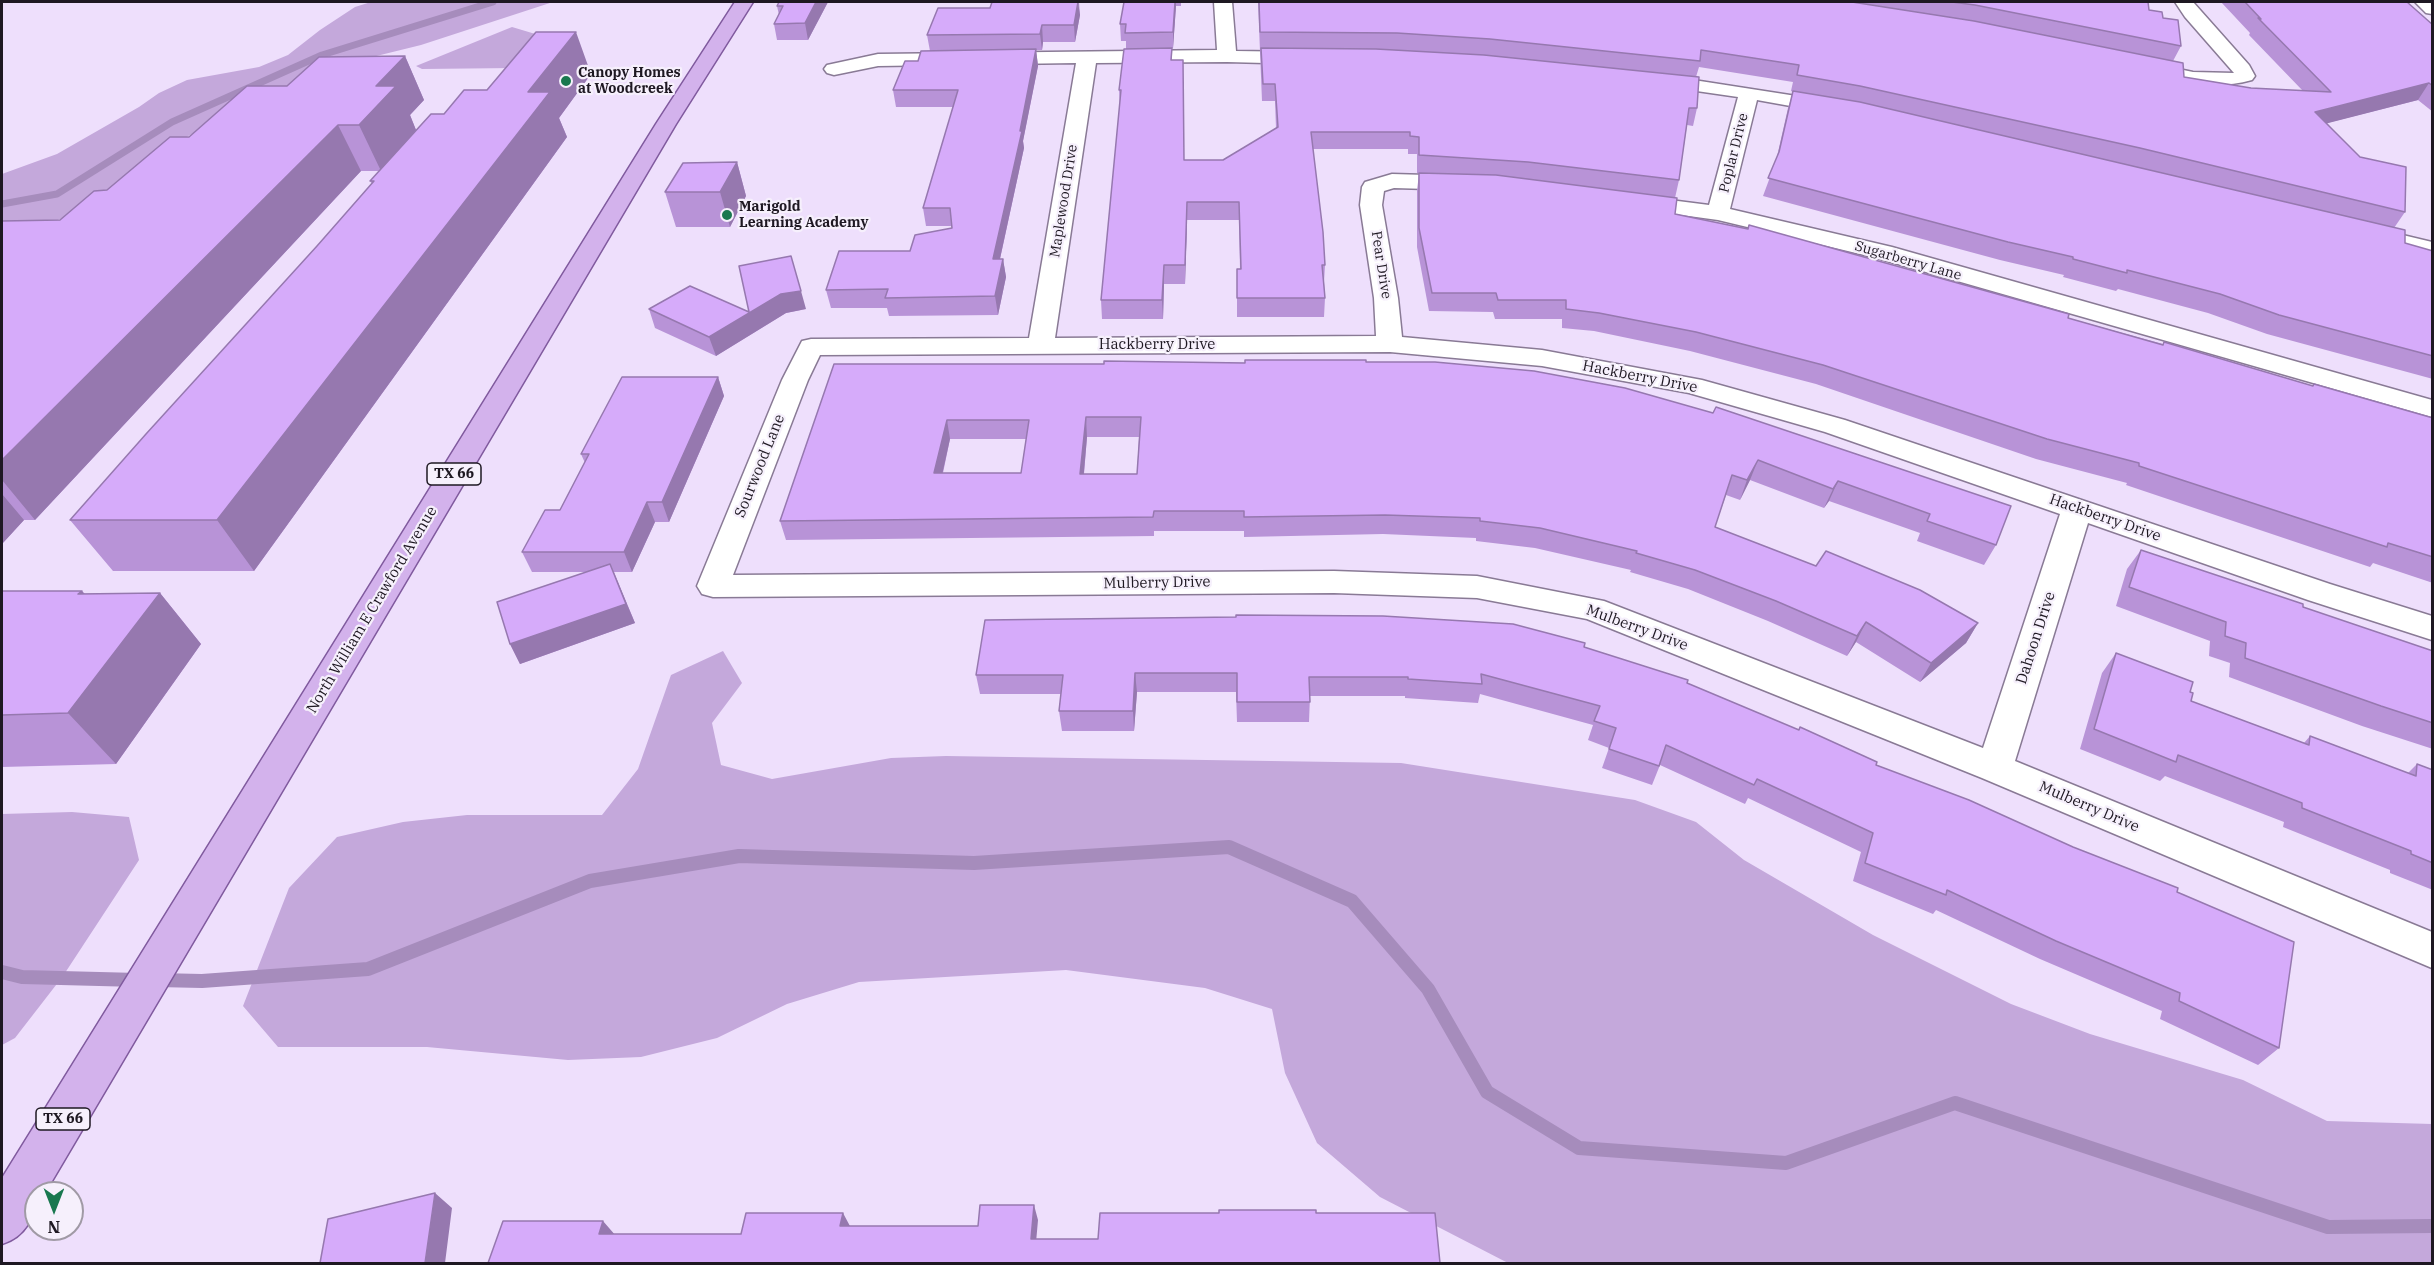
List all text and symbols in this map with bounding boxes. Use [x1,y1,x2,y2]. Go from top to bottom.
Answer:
place label: Canopy Homes at Woodcreek [578,65,681,98]
marker: Canopy Homes at Woodcreek [559,74,573,88]
street label: Poplar Drive [1716,111,1752,195]
street label: Maplewood Drive [1047,143,1081,259]
place label: Marigold Learning Academy [739,199,868,232]
marker: Marigold Learning Academy [720,208,734,222]
street label: Pear Drive [1367,230,1395,300]
street label: Sugarberry Lane [1853,238,1963,284]
street label: Hackberry Drive [1099,336,1215,354]
street label: Hackberry Drive [1581,357,1699,397]
street label: Sourwood Lane [731,412,789,520]
road number: TX 66 [427,463,481,485]
street label: Hackberry Drive [2047,490,2163,546]
street label: North William E Crawford Avenue [303,503,441,717]
street label: Mulberry Drive [1103,573,1211,593]
street label: Dahoon Drive [2013,590,2059,686]
street label: Mulberry Drive [1584,601,1690,655]
street label: Mulberry Drive [2036,778,2142,836]
road number: TX 66 [36,1108,90,1130]
north arrow [24,1181,84,1241]
text: N [48,1217,60,1237]

